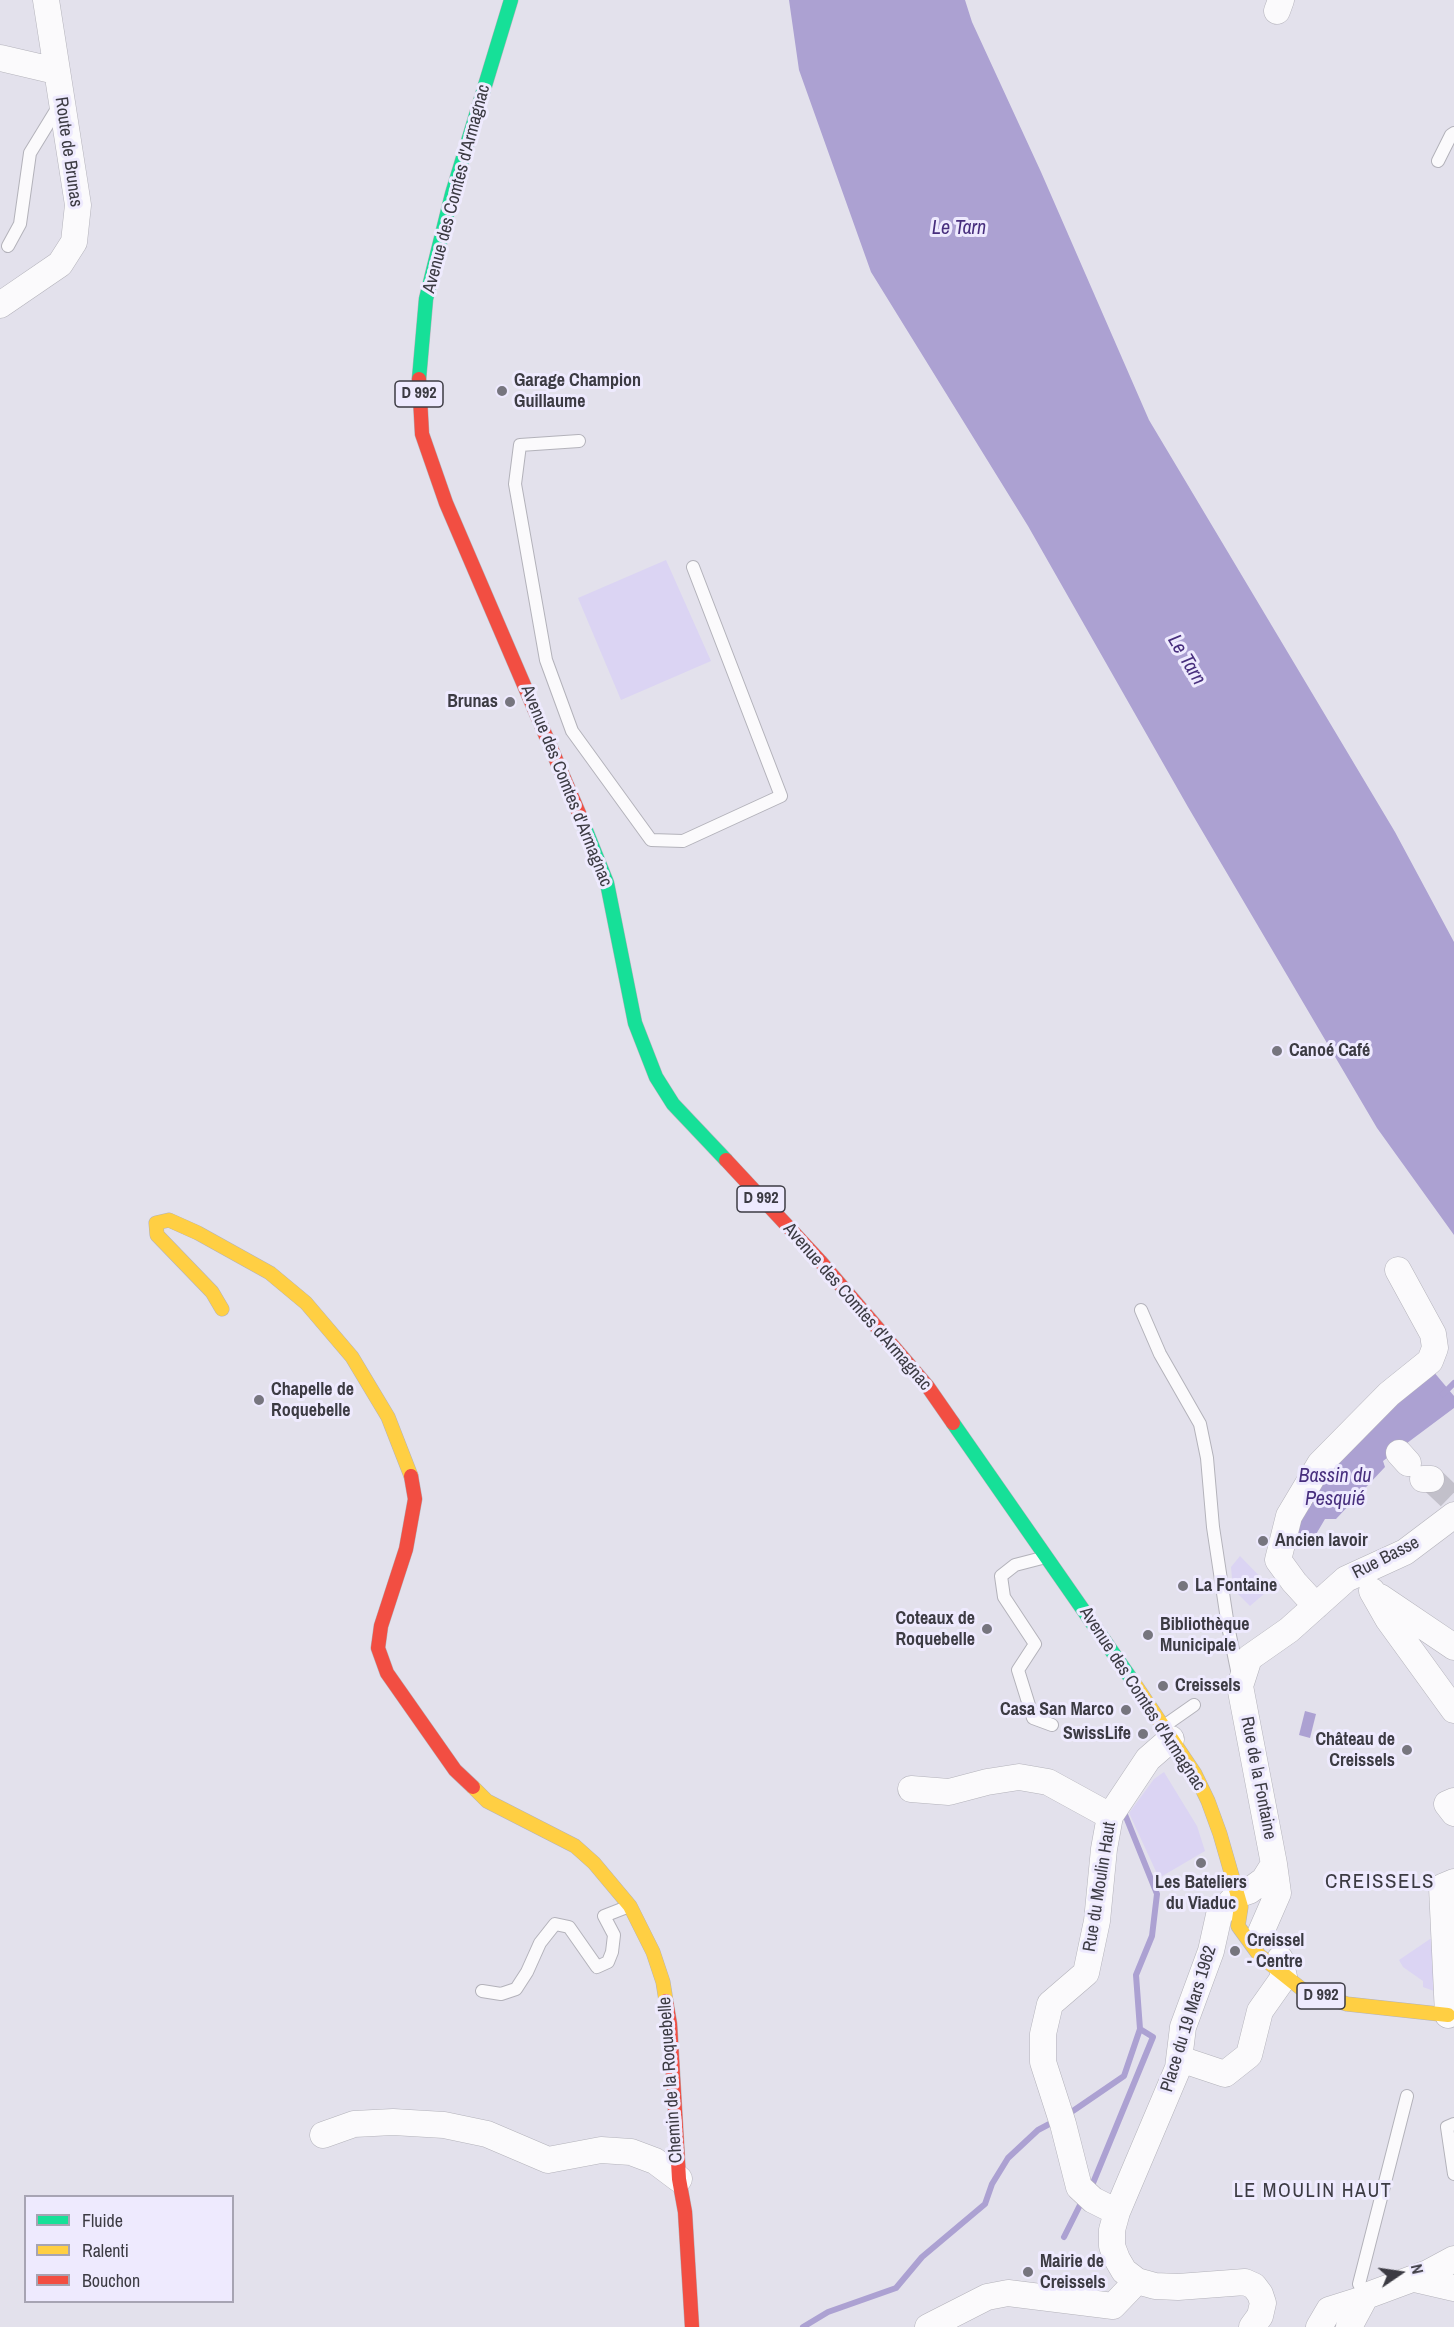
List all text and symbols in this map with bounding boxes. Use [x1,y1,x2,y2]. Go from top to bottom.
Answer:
street label: Avenue des Comtes d'Armagnac [419,82,495,296]
street label: Route de Brunas [50,96,86,208]
water label: Le Tarn [932,217,986,241]
place label: Garage Champion Guillaume [514,370,641,412]
road number: D 992 [395,381,443,407]
marker: Garage Champion Guillaume [495,384,509,398]
water label: Le Tarn [1162,631,1210,689]
street label: Avenue des Comtes d'Armagnac [516,682,616,890]
place label: Brunas [447,691,498,713]
marker: Brunas [503,695,517,709]
place label: Canoé Café [1289,1040,1370,1062]
marker: Canoé Café [1270,1044,1284,1058]
road number: D 992 [737,1186,785,1212]
street label: Avenue des Comtes d'Armagnac [778,1219,936,1395]
place label: Chapelle de Roquebelle [271,1379,354,1422]
marker: Chapelle de Roquebelle [252,1393,266,1407]
water label: Bassin du Pesquié [1299,1465,1371,1512]
place label: Ancien lavoir [1275,1530,1368,1552]
street label: Rue Basse [1349,1532,1423,1584]
marker: Ancien lavoir [1256,1534,1270,1548]
place label: La Fontaine [1195,1575,1277,1597]
marker: La Fontaine [1176,1579,1190,1593]
street label: Avenue des Comtes d'Armagnac [1074,1603,1210,1795]
place label: Coteaux de Roquebelle [895,1608,975,1650]
place label: Bibliothèque Municipale [1160,1614,1249,1656]
marker: Coteaux de Roquebelle [980,1622,994,1636]
marker: Bibliothèque Municipale [1141,1628,1155,1642]
place label: Creissels [1175,1675,1241,1697]
marker: Creissels [1156,1679,1170,1693]
place label: Casa San Marco [1000,1699,1114,1721]
marker: Casa San Marco [1119,1703,1133,1717]
street label: Rue de la Fontaine [1235,1715,1281,1841]
place label: SwissLife [1063,1723,1131,1745]
marker: SwissLife [1136,1727,1150,1741]
place label: Château de Creissels [1315,1729,1395,1772]
marker: Château de Creissels [1400,1743,1414,1757]
street label: Rue du Moulin Haut [1079,1820,1121,1954]
marker: Les Bateliers du Viaduc [1194,1856,1208,1870]
district label: CREISSELS [1325,1869,1435,1895]
place label: Les Bateliers du Viaduc [1155,1872,1247,1914]
place label: Creissel - Centre [1247,1930,1304,1972]
street label: Place du 19 Mars 1962 [1156,1943,1222,2095]
marker: Creissel - Centre [1228,1944,1242,1958]
road number: D 992 [1297,1983,1345,2009]
street label: Chemin de la Roquebelle [654,1996,688,2164]
district label: LE MOULIN HAUT [1234,2180,1392,2204]
legend [24,2195,234,2303]
text: Fluide [82,2208,123,2233]
text: Ralenti [82,2238,129,2263]
north arrow [1370,2243,1430,2303]
place label: Mairie de Creissels [1040,2251,1106,2294]
text: N [1406,2262,1429,2276]
marker: Mairie de Creissels [1021,2265,1035,2279]
text: Bouchon [82,2268,140,2293]

